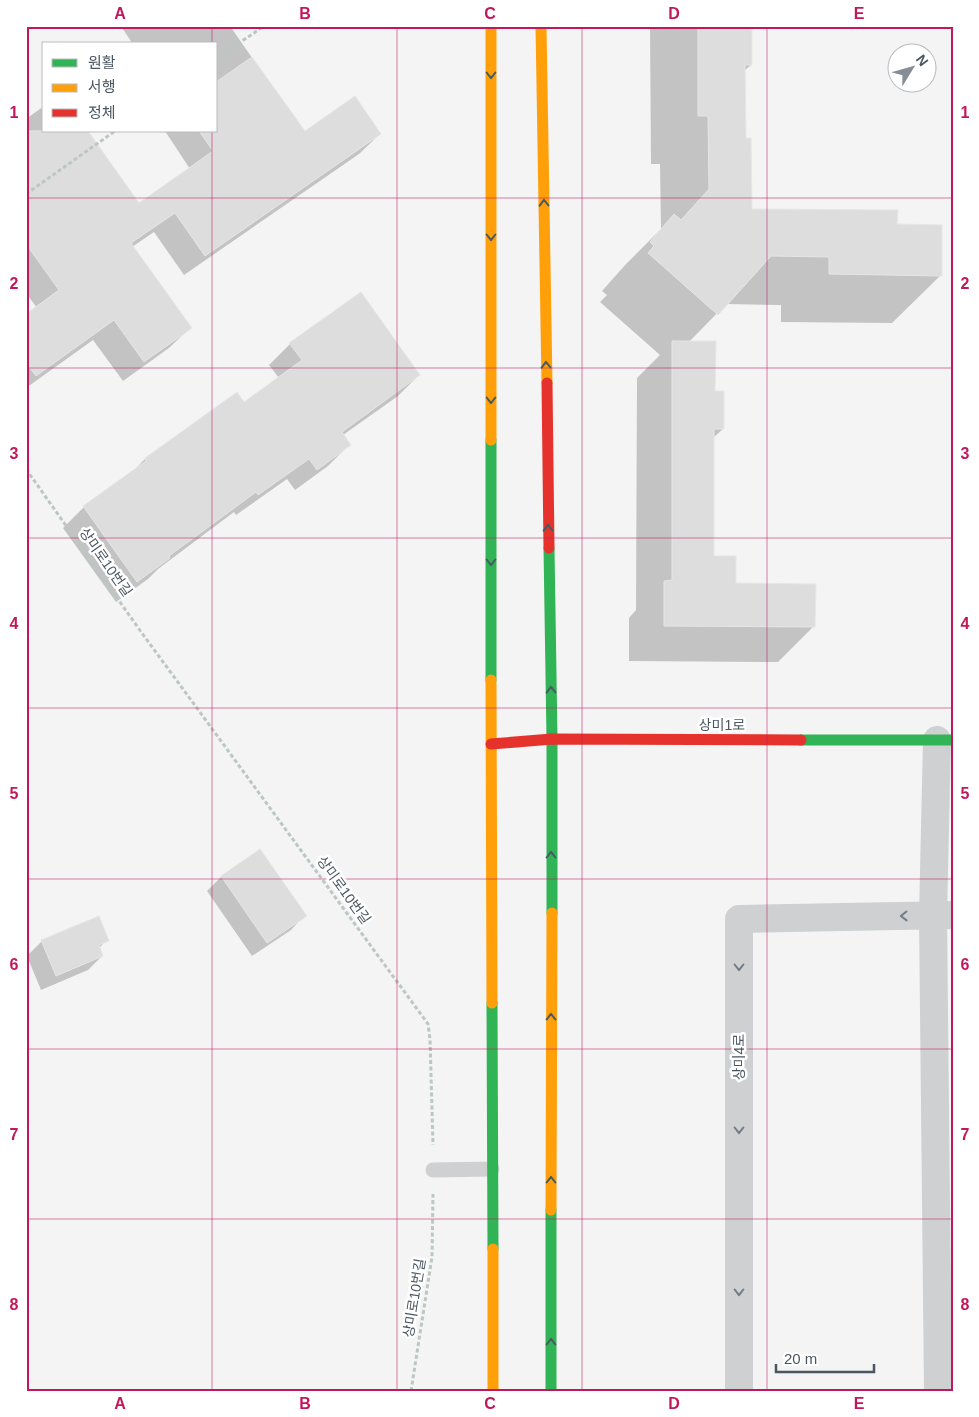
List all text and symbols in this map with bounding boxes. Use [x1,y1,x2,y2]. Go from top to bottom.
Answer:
text: A [114,5,126,22]
text: B [299,5,311,22]
text: C [484,5,496,22]
text: D [668,5,680,22]
text: E [854,5,865,22]
legend [42,42,218,132]
north arrow [886,42,936,92]
text: N [913,51,932,69]
text: 원활 [88,54,116,71]
one-way arrow [486,72,496,79]
text: 서행 [88,78,116,95]
text: 1 [10,104,19,121]
text: 정체 [88,104,116,121]
text: 1 [961,104,970,121]
one-way arrow [538,199,549,207]
one-way arrow [486,234,496,242]
text: 2 [10,275,19,292]
text: 2 [961,275,970,292]
one-way arrow [541,361,551,369]
one-way arrow [486,396,496,404]
text: 3 [10,445,19,462]
text: 3 [961,445,970,462]
one-way arrow [543,524,554,532]
street label: 상미로10번길 [77,525,135,599]
one-way arrow [486,559,496,567]
text: 4 [10,615,19,632]
text: 4 [961,615,970,632]
one-way arrow [546,686,556,694]
street label: 상미1로 [699,717,745,733]
text: 5 [10,785,19,802]
text: 5 [961,785,970,802]
one-way arrow [546,850,556,858]
street label: 상미로10번길 [314,853,374,927]
one-way arrow [900,911,908,921]
text: 6 [10,956,19,973]
text: 6 [961,956,970,973]
one-way arrow [734,964,744,972]
one-way arrow [546,1013,556,1020]
street label: 상미4로 [731,1034,747,1080]
text: 7 [10,1126,19,1143]
one-way arrow [734,1126,744,1134]
text: 7 [961,1126,970,1143]
one-way arrow [546,1175,556,1183]
street label: 상미로10번길 [400,1257,428,1339]
one-way arrow [734,1289,744,1297]
text: 8 [10,1296,19,1313]
text: 8 [961,1296,970,1313]
one-way arrow [546,1338,556,1346]
scale bar [776,1342,874,1374]
text: 20 m [784,1350,817,1367]
text: A [114,1395,126,1412]
text: B [299,1395,311,1412]
text: C [484,1395,496,1412]
text: D [668,1395,680,1412]
text: E [854,1395,865,1412]

